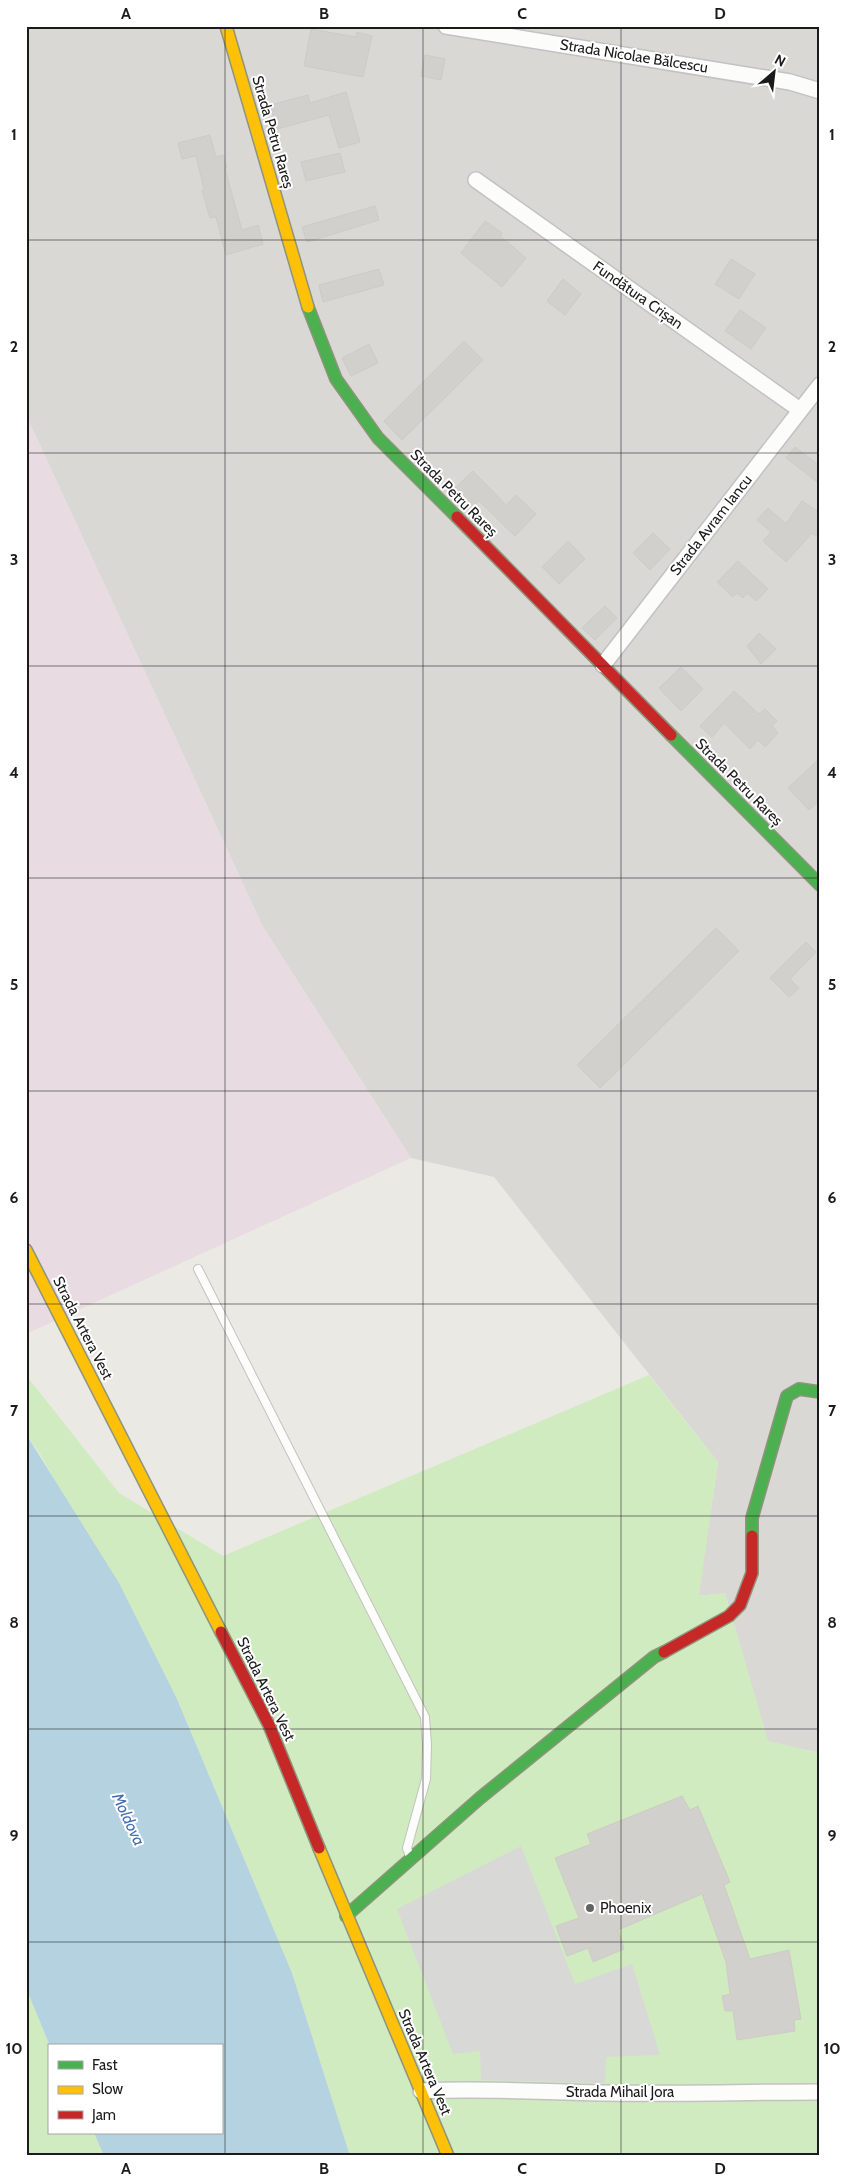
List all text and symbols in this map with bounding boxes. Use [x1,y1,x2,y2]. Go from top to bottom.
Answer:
text: A [121,4,131,23]
text: B [319,4,329,23]
text: C [517,4,527,23]
text: D [714,4,726,23]
street label: Strada Nicolae Bălcescu [559,35,709,77]
north arrow [748,48,798,98]
text: N [772,50,789,71]
street label: Strada Petru Rareș [247,74,298,191]
text: 1 [11,125,17,144]
text: 1 [829,125,835,144]
street label: Fundătura Crișan [589,257,687,334]
text: 2 [10,337,18,356]
text: 2 [828,337,836,356]
street label: Strada Petru Rareș [406,446,501,541]
street label: Strada Avram Iancu [666,471,756,579]
text: 3 [10,550,18,569]
text: 3 [828,550,836,569]
street label: Strada Petru Rareș [691,735,786,830]
text: 4 [9,763,19,782]
text: 4 [827,763,837,782]
text: 5 [10,975,18,994]
text: 5 [828,975,836,994]
text: 6 [10,1188,19,1207]
text: 6 [828,1188,837,1207]
street label: Strada Artera Vest [49,1273,117,1383]
text: 7 [10,1401,19,1420]
text: 7 [828,1401,837,1420]
text: 8 [9,1613,19,1632]
text: 8 [827,1613,837,1632]
street label: Strada Artera Vest [233,1634,299,1744]
water label: Moldova [108,1789,149,1848]
text: 9 [10,1826,19,1845]
text: 9 [828,1826,837,1845]
place label: Phoenix [600,1899,651,1917]
marker: Phoenix [584,1902,596,1914]
street label: Strada Artera Vest [395,2006,455,2118]
text: 10 [5,2039,23,2058]
text: 10 [823,2039,841,2058]
legend [48,2044,222,2134]
text: Fast [92,2056,117,2074]
text: Slow [92,2080,123,2098]
street label: Strada Mihail Jora [566,2083,675,2101]
text: Jam [91,2106,116,2124]
text: A [121,2159,131,2178]
text: B [319,2159,329,2178]
text: C [517,2159,527,2178]
text: D [714,2159,726,2178]

